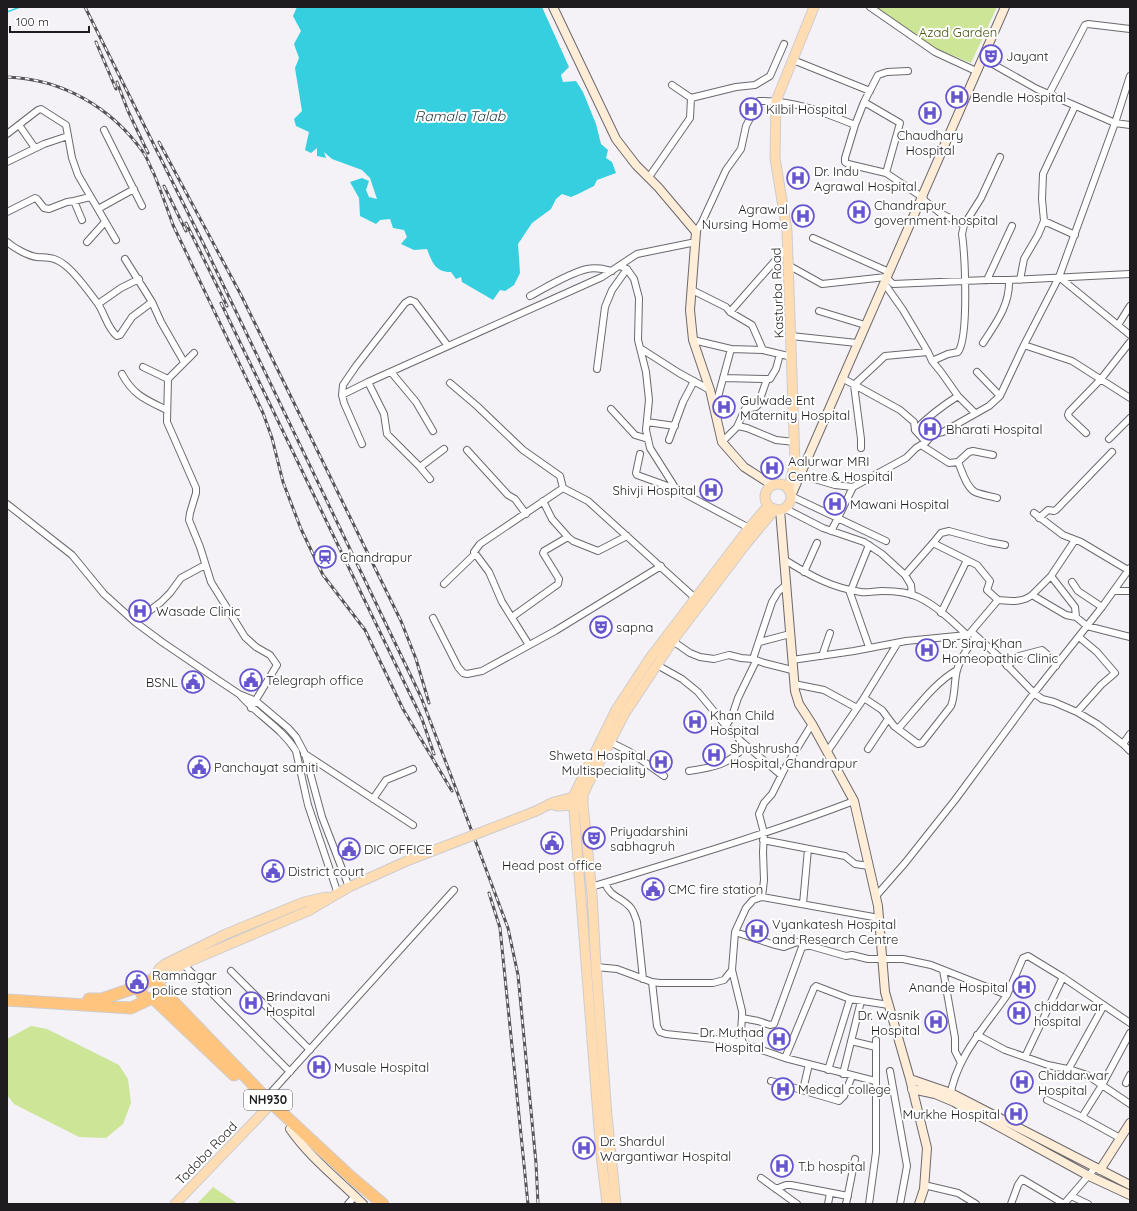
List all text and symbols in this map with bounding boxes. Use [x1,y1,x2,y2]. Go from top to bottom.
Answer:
scale bar [10,8,89,34]
text: 100 m [16,14,49,29]
park label: Azad Garden [919,24,997,40]
theatre icon: Jayant [978,43,1004,69]
place label: Jayant [1006,48,1049,64]
hospital icon: Bendle Hospital [944,84,970,110]
place label: Bendle Hospital [972,89,1066,105]
hospital icon: Kilbil Hospital [738,96,764,122]
hospital icon: Chaudhary Hospital [917,100,943,126]
place label: Kilbil Hospital [766,101,847,117]
water label: Ramala Talab [415,107,506,125]
place label: Chaudhary Hospital [897,127,963,158]
place label: Dr. Indu Agrawal Hospital [814,163,917,194]
hospital icon: Dr. Indu Agrawal Hospital [785,165,811,191]
place label: Chandrapur government hospital [874,197,998,228]
hospital icon: Chandrapur government hospital [846,199,872,225]
place label: Agrawal Nursing Home [702,201,788,232]
hospital icon: Agrawal Nursing Home [790,203,816,229]
street label: Kasturba Road [767,247,787,339]
place label: Gulwade Ent Maternity Hospital [740,392,850,423]
hospital icon: Gulwade Ent Maternity Hospital [711,394,737,420]
hospital icon: Bharati Hospital [917,416,943,442]
place label: Bharati Hospital [946,421,1042,437]
place label: Aalurwar MRI Centre & Hospital [788,453,893,484]
hospital icon: Aalurwar MRI Centre & Hospital [759,455,785,481]
hospital icon: Shivji Hospital [698,477,724,503]
place label: Shivji Hospital [613,482,696,498]
hospital icon: Mawani Hospital [822,491,848,517]
place label: Mawani Hospital [850,496,949,512]
station icon: Chandrapur [312,544,338,570]
place label: Chandrapur [340,549,412,565]
hospital icon: Wasade Clinic [127,598,153,624]
place label: Wasade Clinic [156,603,241,619]
theatre icon: sapna [588,614,614,640]
place label: sapna [616,619,653,635]
place label: Dr. Siraj Khan Homeopathic Clinic [942,635,1058,666]
hospital icon: Dr. Siraj Khan Homeopathic Clinic [914,637,940,663]
public building icon: Telegraph office [238,667,264,693]
public building icon: BSNL [180,669,206,695]
place label: Telegraph office [266,672,364,688]
place label: BSNL [146,674,178,690]
place label: Khan Child Hospital [710,707,775,738]
hospital icon: Khan Child Hospital [682,709,708,735]
place label: Shushrusha Hospital, Chandrapur [730,740,857,771]
hospital icon: Shushrusha Hospital, Chandrapur [701,742,727,768]
place label: Shweta Hospital Multispeciality [549,747,646,778]
hospital icon: Shweta Hospital Multispeciality [648,749,674,775]
public building icon: Panchayat samiti [186,754,212,780]
place label: Panchayat samiti [214,759,318,775]
place label: Priyadarshini sabhagruh [610,823,688,854]
theatre icon: Priyadarshini sabhagruh [581,825,607,851]
public building icon: Head post office [539,830,565,856]
public building icon: DIC OFFICE [336,836,362,862]
place label: DIC OFFICE [364,841,432,857]
place label: Head post office [502,857,602,873]
public building icon: District court [260,858,286,884]
place label: District court [288,863,365,879]
public building icon: CMC fire station [640,876,666,902]
place label: CMC fire station [668,881,763,897]
place label: Vyankatesh Hospital and Research Centre [772,916,898,947]
hospital icon: Vyankatesh Hospital and Research Centre [744,918,770,944]
place label: Ramnagar police station [152,967,232,998]
public building icon: Ramnagar police station [124,969,150,995]
hospital icon: Anande Hospital [1011,974,1037,1000]
place label: Anande Hospital [909,979,1008,995]
place label: Brindavani Hospital [266,988,330,1019]
hospital icon: Brindavani Hospital [238,990,264,1016]
place label: chiddarwar hospital [1034,998,1103,1029]
hospital icon: chiddarwar hospital [1006,1000,1032,1026]
place label: Dr. Wasnik Hospital [857,1007,920,1038]
hospital icon: Dr. Wasnik Hospital [923,1009,949,1035]
place label: Dr. Muthad Hospital [699,1024,764,1055]
hospital icon: Dr. Muthad Hospital [766,1026,792,1052]
hospital icon: Musale Hospital [306,1054,332,1080]
place label: Musale Hospital [334,1059,429,1075]
place label: Chiddarwar Hospital [1038,1067,1109,1098]
hospital icon: Chiddarwar Hospital [1009,1069,1035,1095]
hospital icon: Medical college [770,1076,796,1102]
place label: Medical college [798,1081,891,1097]
road number: NH930 [244,1090,292,1110]
hospital icon: Murkhe Hospital [1003,1101,1029,1127]
place label: Murkhe Hospital [902,1106,1000,1122]
street label: Tadoba Road [172,1118,240,1188]
place label: Dr. Shardul Wargantiwar Hospital [600,1133,731,1164]
hospital icon: Dr. Shardul Wargantiwar Hospital [571,1135,597,1161]
hospital icon: T.b hospital [769,1153,795,1179]
place label: T.b hospital [798,1158,866,1174]

